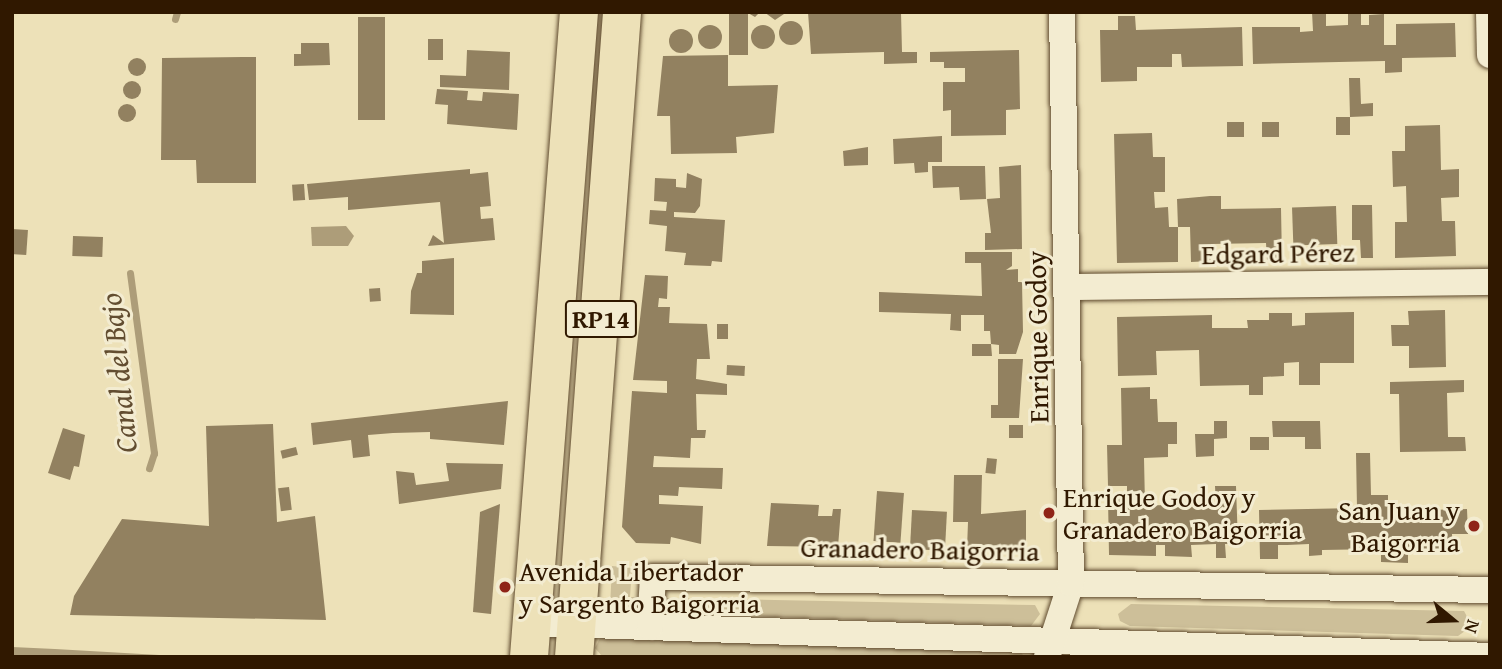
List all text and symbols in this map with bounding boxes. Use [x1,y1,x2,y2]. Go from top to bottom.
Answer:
street label: Edgard Pérez [1201,235,1355,271]
street label: Enrique Godoy [1019,250,1055,424]
water label: Canal del Bajo [92,291,144,455]
road number: RP14 [564,296,638,342]
place label: Enrique Godoy y Granadero Baigorria [1063,480,1302,546]
place label: San Juan y Baigorria [1338,493,1460,559]
marker: Enrique Godoy y Granadero Baigorria [1041,505,1057,521]
marker: San Juan y Baigorria [1466,518,1482,534]
street label: Granadero Baigorria [800,530,1040,568]
place label: Avenida Libertador y Sargento Baigorria [519,554,760,620]
marker: Avenida Libertador y Sargento Baigorria [497,579,513,595]
north arrow [1418,585,1488,655]
text: N [1458,616,1488,637]

